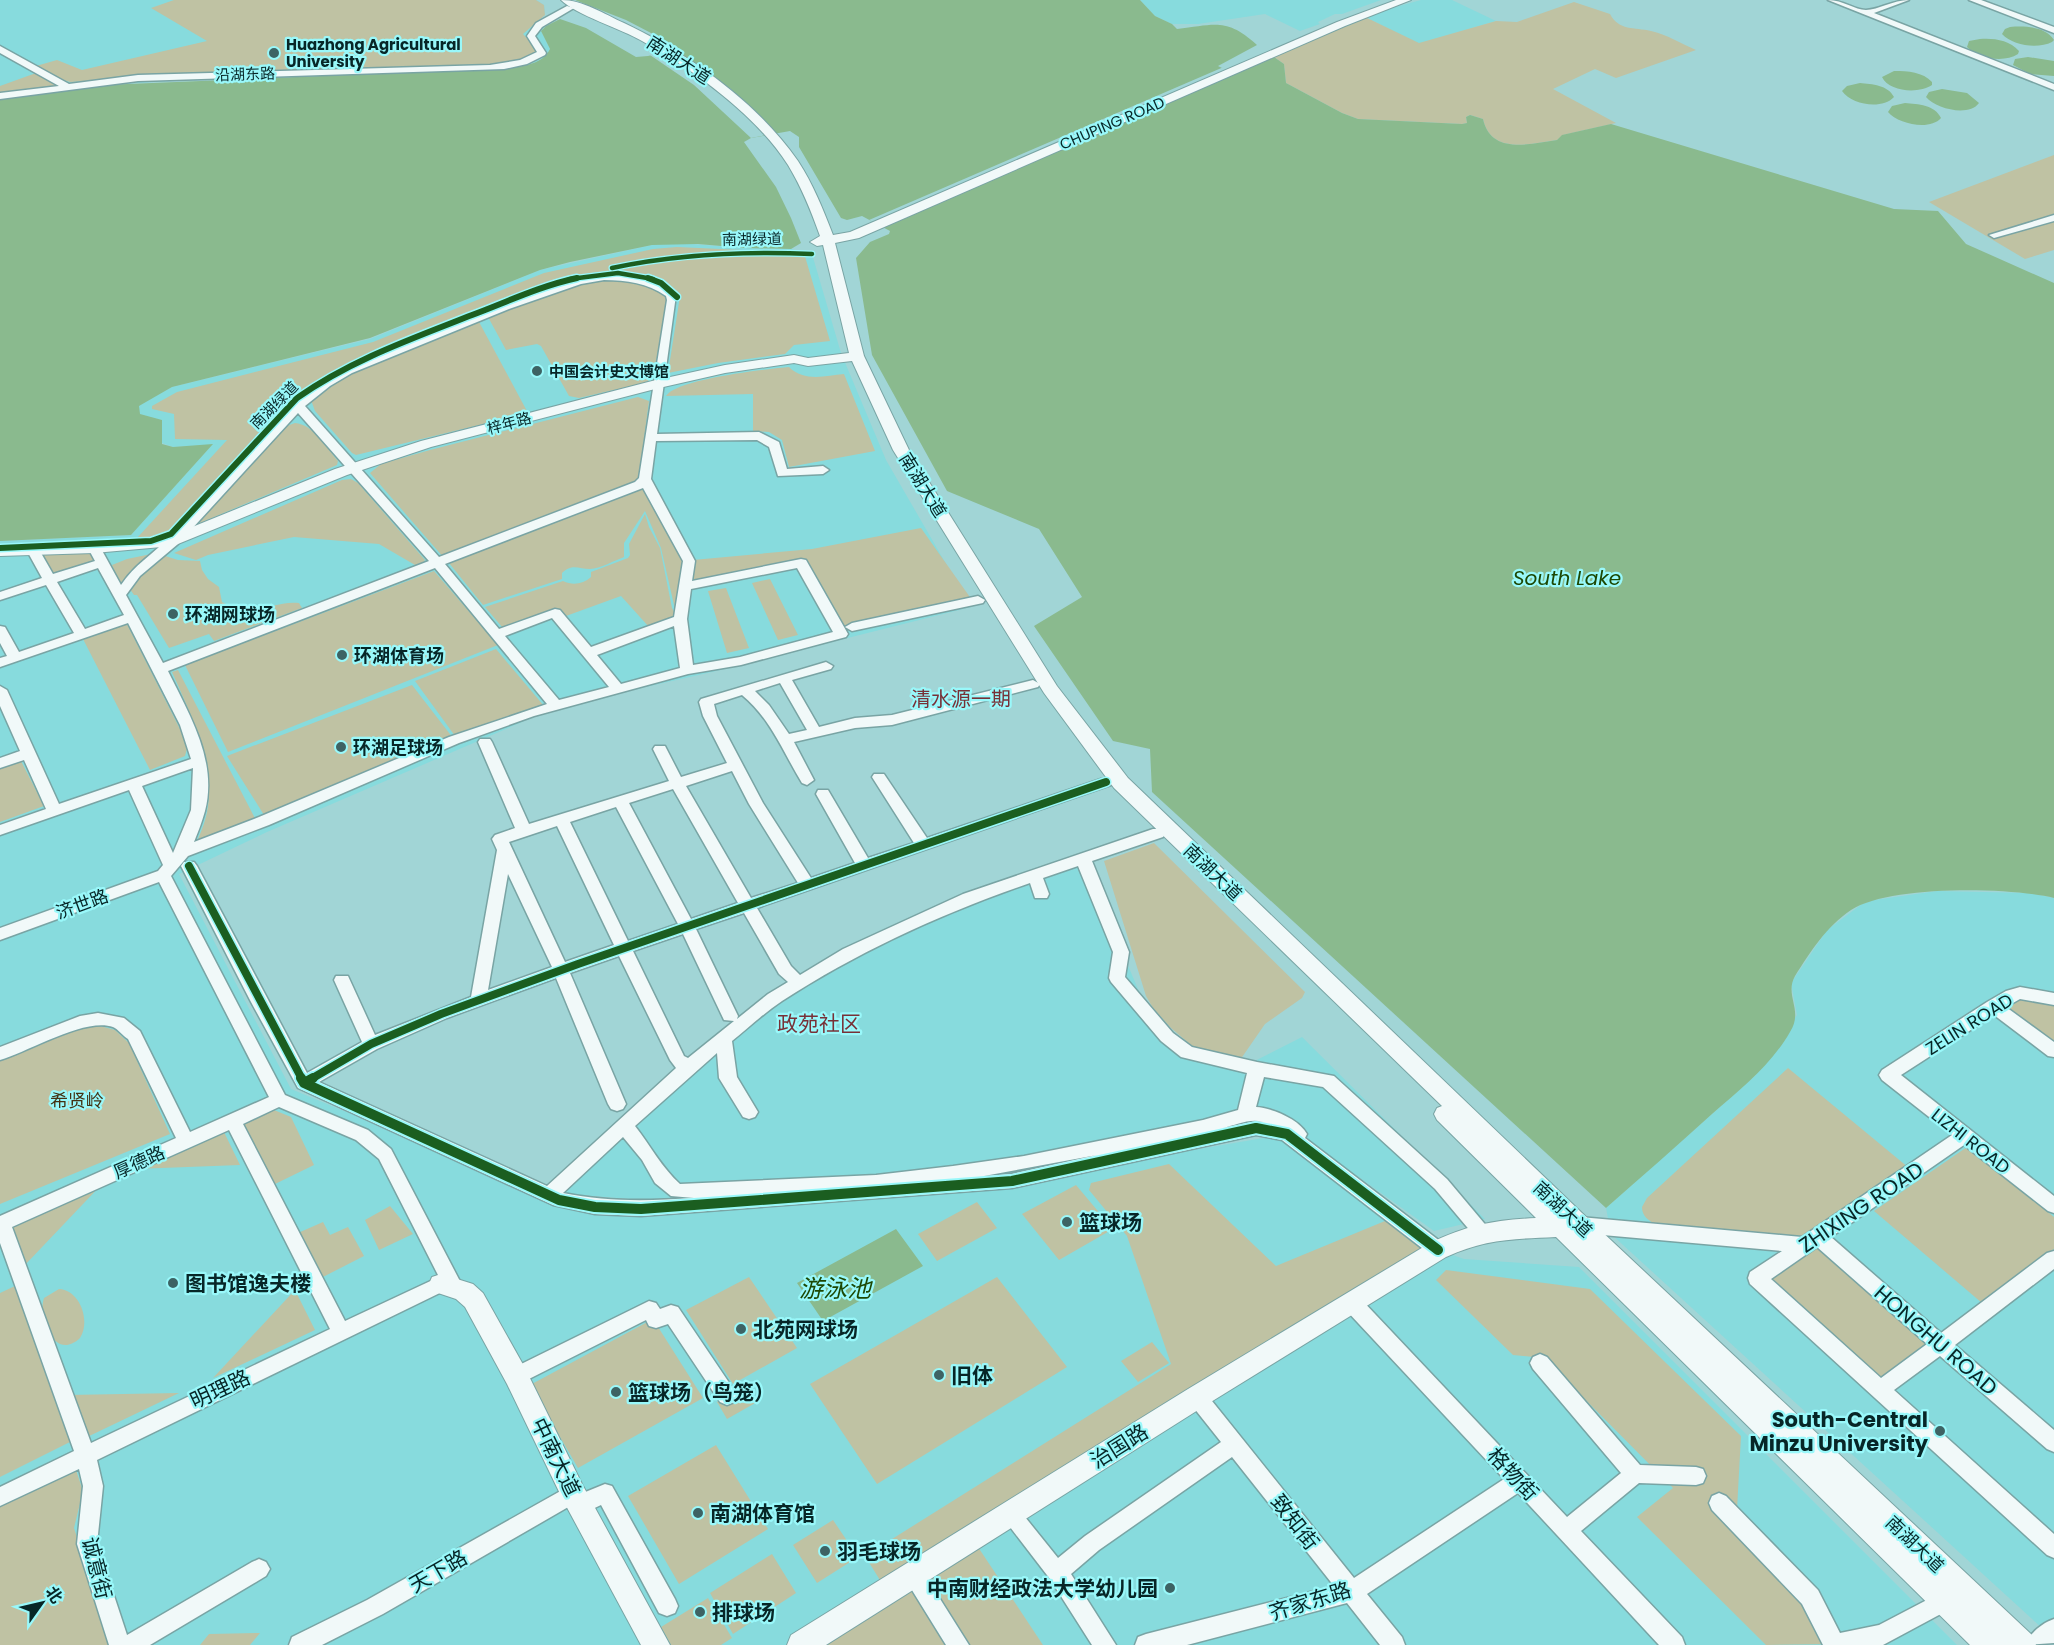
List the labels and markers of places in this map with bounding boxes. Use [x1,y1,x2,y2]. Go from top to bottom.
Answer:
place label: Huazhong Agricultural University [286,34,461,72]
marker: Huazhong Agricultural University [267,46,281,60]
place label: 中国会计史文博馆 [549,361,669,382]
marker: 中国会计史文博馆 [530,364,544,378]
place label: 环湖网球场 [185,602,275,627]
marker: 环湖网球场 [166,607,180,621]
place label: 环湖体育场 [354,643,444,668]
marker: 环湖体育场 [335,648,349,662]
place label: 环湖足球场 [353,735,443,760]
marker: 环湖足球场 [334,740,348,754]
place label: 篮球场 [1079,1208,1142,1237]
marker: 篮球场 [1060,1215,1074,1229]
place label: 图书馆逸夫楼 [185,1269,311,1298]
marker: 图书馆逸夫楼 [166,1276,180,1290]
place label: 北苑网球场 [753,1315,858,1344]
marker: 北苑网球场 [734,1322,748,1336]
place label: 旧体 [951,1361,993,1390]
marker: 旧体 [932,1368,946,1382]
place label: 篮球场（鸟笼） [628,1378,775,1407]
marker: 篮球场（鸟笼） [609,1385,623,1399]
place label: South-Central Minzu University [1749,1405,1929,1458]
marker: South-Central Minzu University [1933,1424,1947,1438]
place label: 南湖体育馆 [710,1499,815,1528]
marker: 南湖体育馆 [691,1506,705,1520]
place label: 羽毛球场 [837,1537,921,1566]
marker: 羽毛球场 [818,1544,832,1558]
place label: 中南财经政法大学幼儿园 [927,1574,1158,1603]
marker: 中南财经政法大学幼儿园 [1163,1581,1177,1595]
place label: 排球场 [712,1598,775,1627]
marker: 排球场 [693,1605,707,1619]

